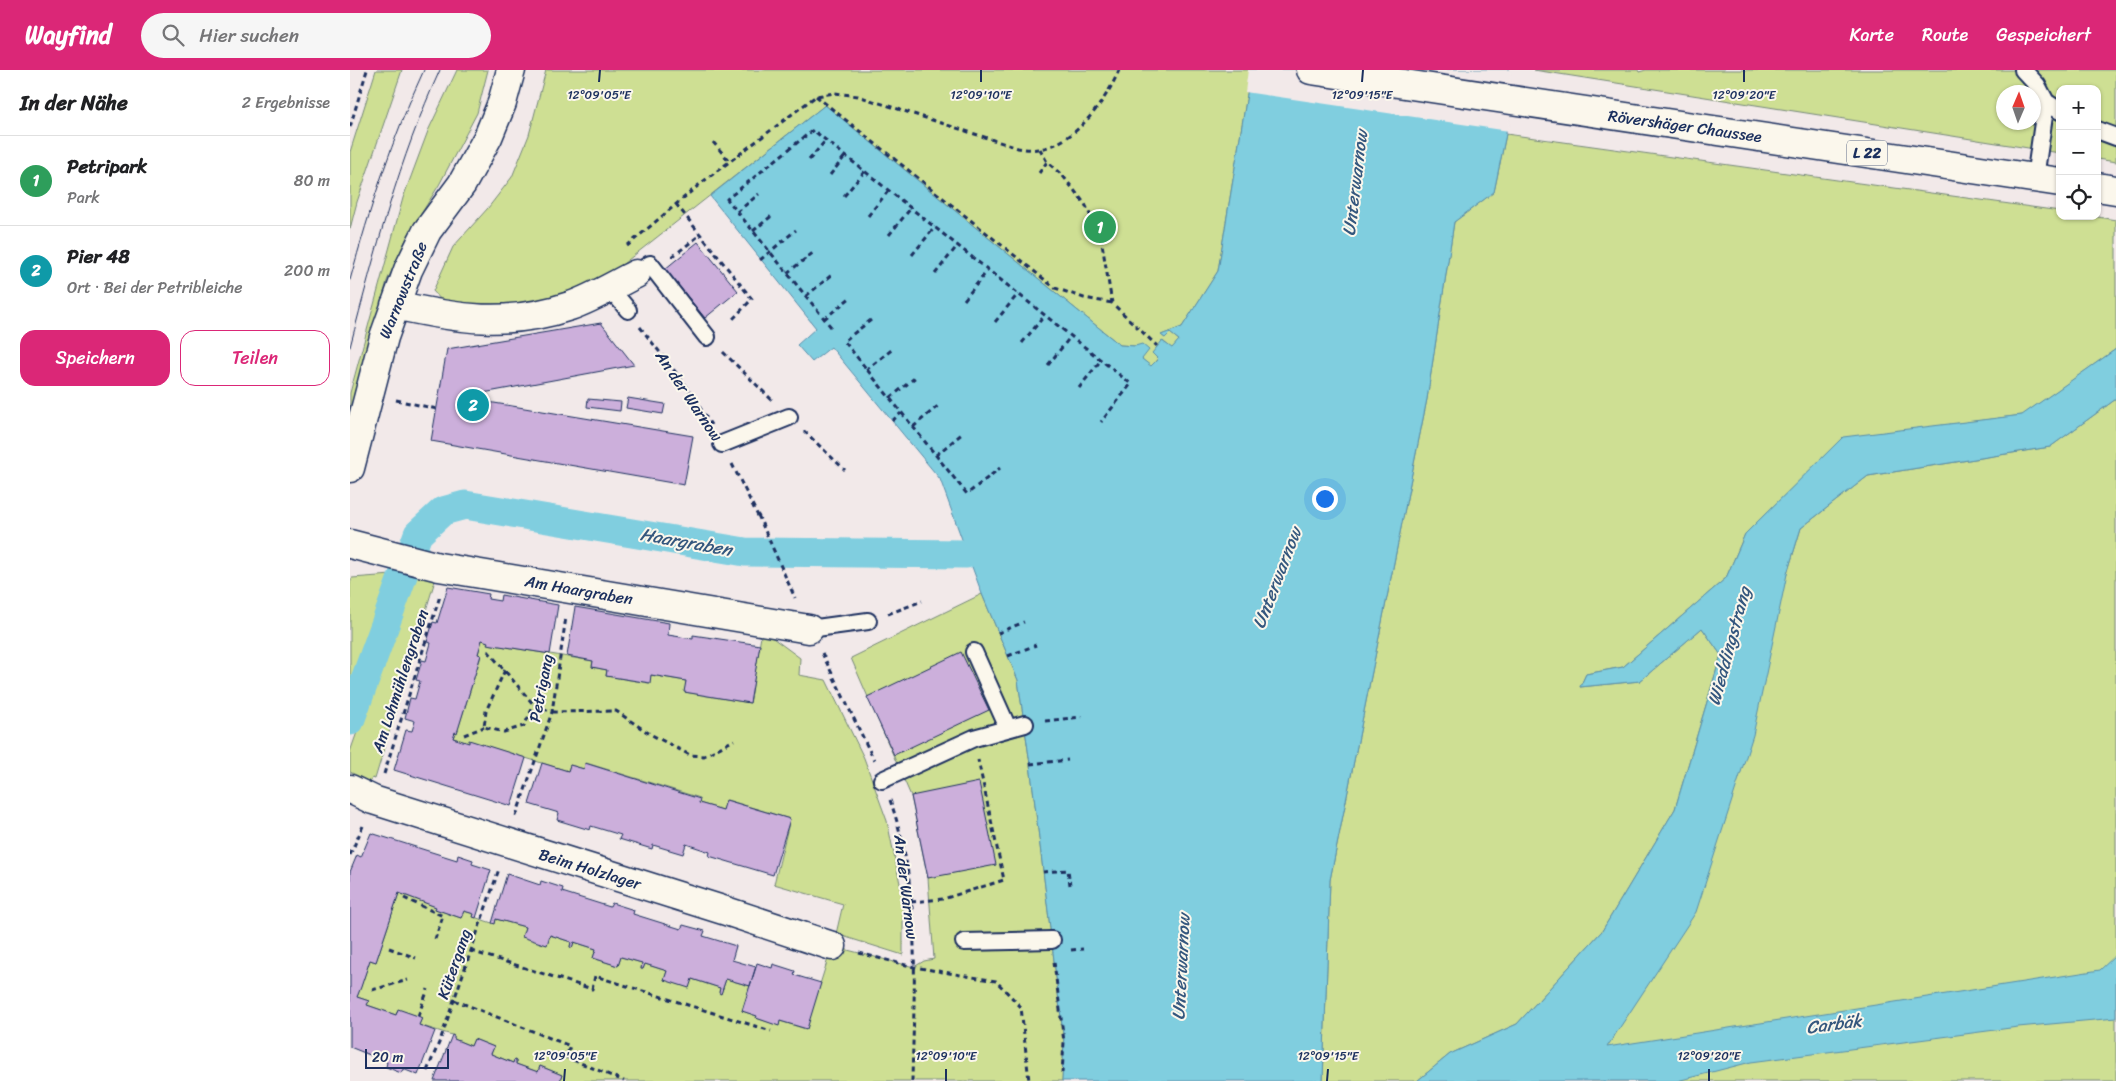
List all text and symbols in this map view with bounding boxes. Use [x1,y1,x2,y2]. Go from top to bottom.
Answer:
search box [141,13,491,58]
text: Wayfind [25,14,111,56]
text: Hier suchen [199,19,299,52]
text: Karte [1849,19,1894,51]
text: Route [1922,19,1968,51]
text: Gespeichert [1996,19,2091,51]
icon: search [159,21,187,49]
text: In der Nähe [20,84,128,122]
text: 12°09'05"E [567,84,632,106]
text: 12°09'10"E [951,84,1013,106]
text: 12°09'15"E [1332,84,1394,106]
text: 12°09'20"E [1713,84,1777,106]
north arrow [1996,85,2041,130]
map controls [2056,85,2101,220]
button: + [2056,85,2101,130]
text: 2 Ergebnisse [242,88,330,117]
street label: Rövershäger Chaussee [1606,101,1764,151]
water label: Unterwarnow [1333,126,1378,238]
button: − [2056,130,2101,175]
road number: L 22 [1847,140,1887,166]
text: Petripark [67,150,147,183]
text: 1 [33,166,39,195]
text: 80 m [294,166,330,195]
button: locate [2056,175,2101,220]
text: Park [67,183,100,212]
pin: 1 [1084,208,1116,246]
street label: Warnowstraße [370,237,436,343]
text: Pier 48 [67,240,130,273]
text: 2 [31,256,41,285]
text: 200 m [284,256,330,285]
text: Ort · Bei der Petribleiche [67,273,242,302]
button: Speichern [20,330,170,386]
button: Teilen [180,330,330,386]
street label: An der Warnow [647,343,730,448]
pin: 2 [457,386,489,424]
your location [1312,486,1338,512]
water label: Haargraben [638,518,737,566]
water label: Unterwarnow [1243,520,1312,633]
street label: Am Haargraben [522,566,636,614]
water label: Wieddingstrang [1698,581,1761,709]
street label: Am Lohmühlengraben [363,605,437,758]
street label: Petrigang [520,651,562,725]
street label: An der Warnow [885,832,927,941]
street label: Beim Holzlager [535,840,646,899]
water label: Unterwarnow [1162,911,1200,1021]
street label: Kütergang [428,925,480,1003]
water label: Carbäk [1804,1004,1865,1044]
text: 20 m [372,1045,403,1070]
text: 12°09'05"E [533,1045,598,1067]
text: 12°09'10"E [916,1045,978,1067]
text: 12°09'15"E [1298,1045,1360,1067]
text: 12°09'20"E [1678,1045,1742,1067]
scale bar [365,1046,449,1069]

